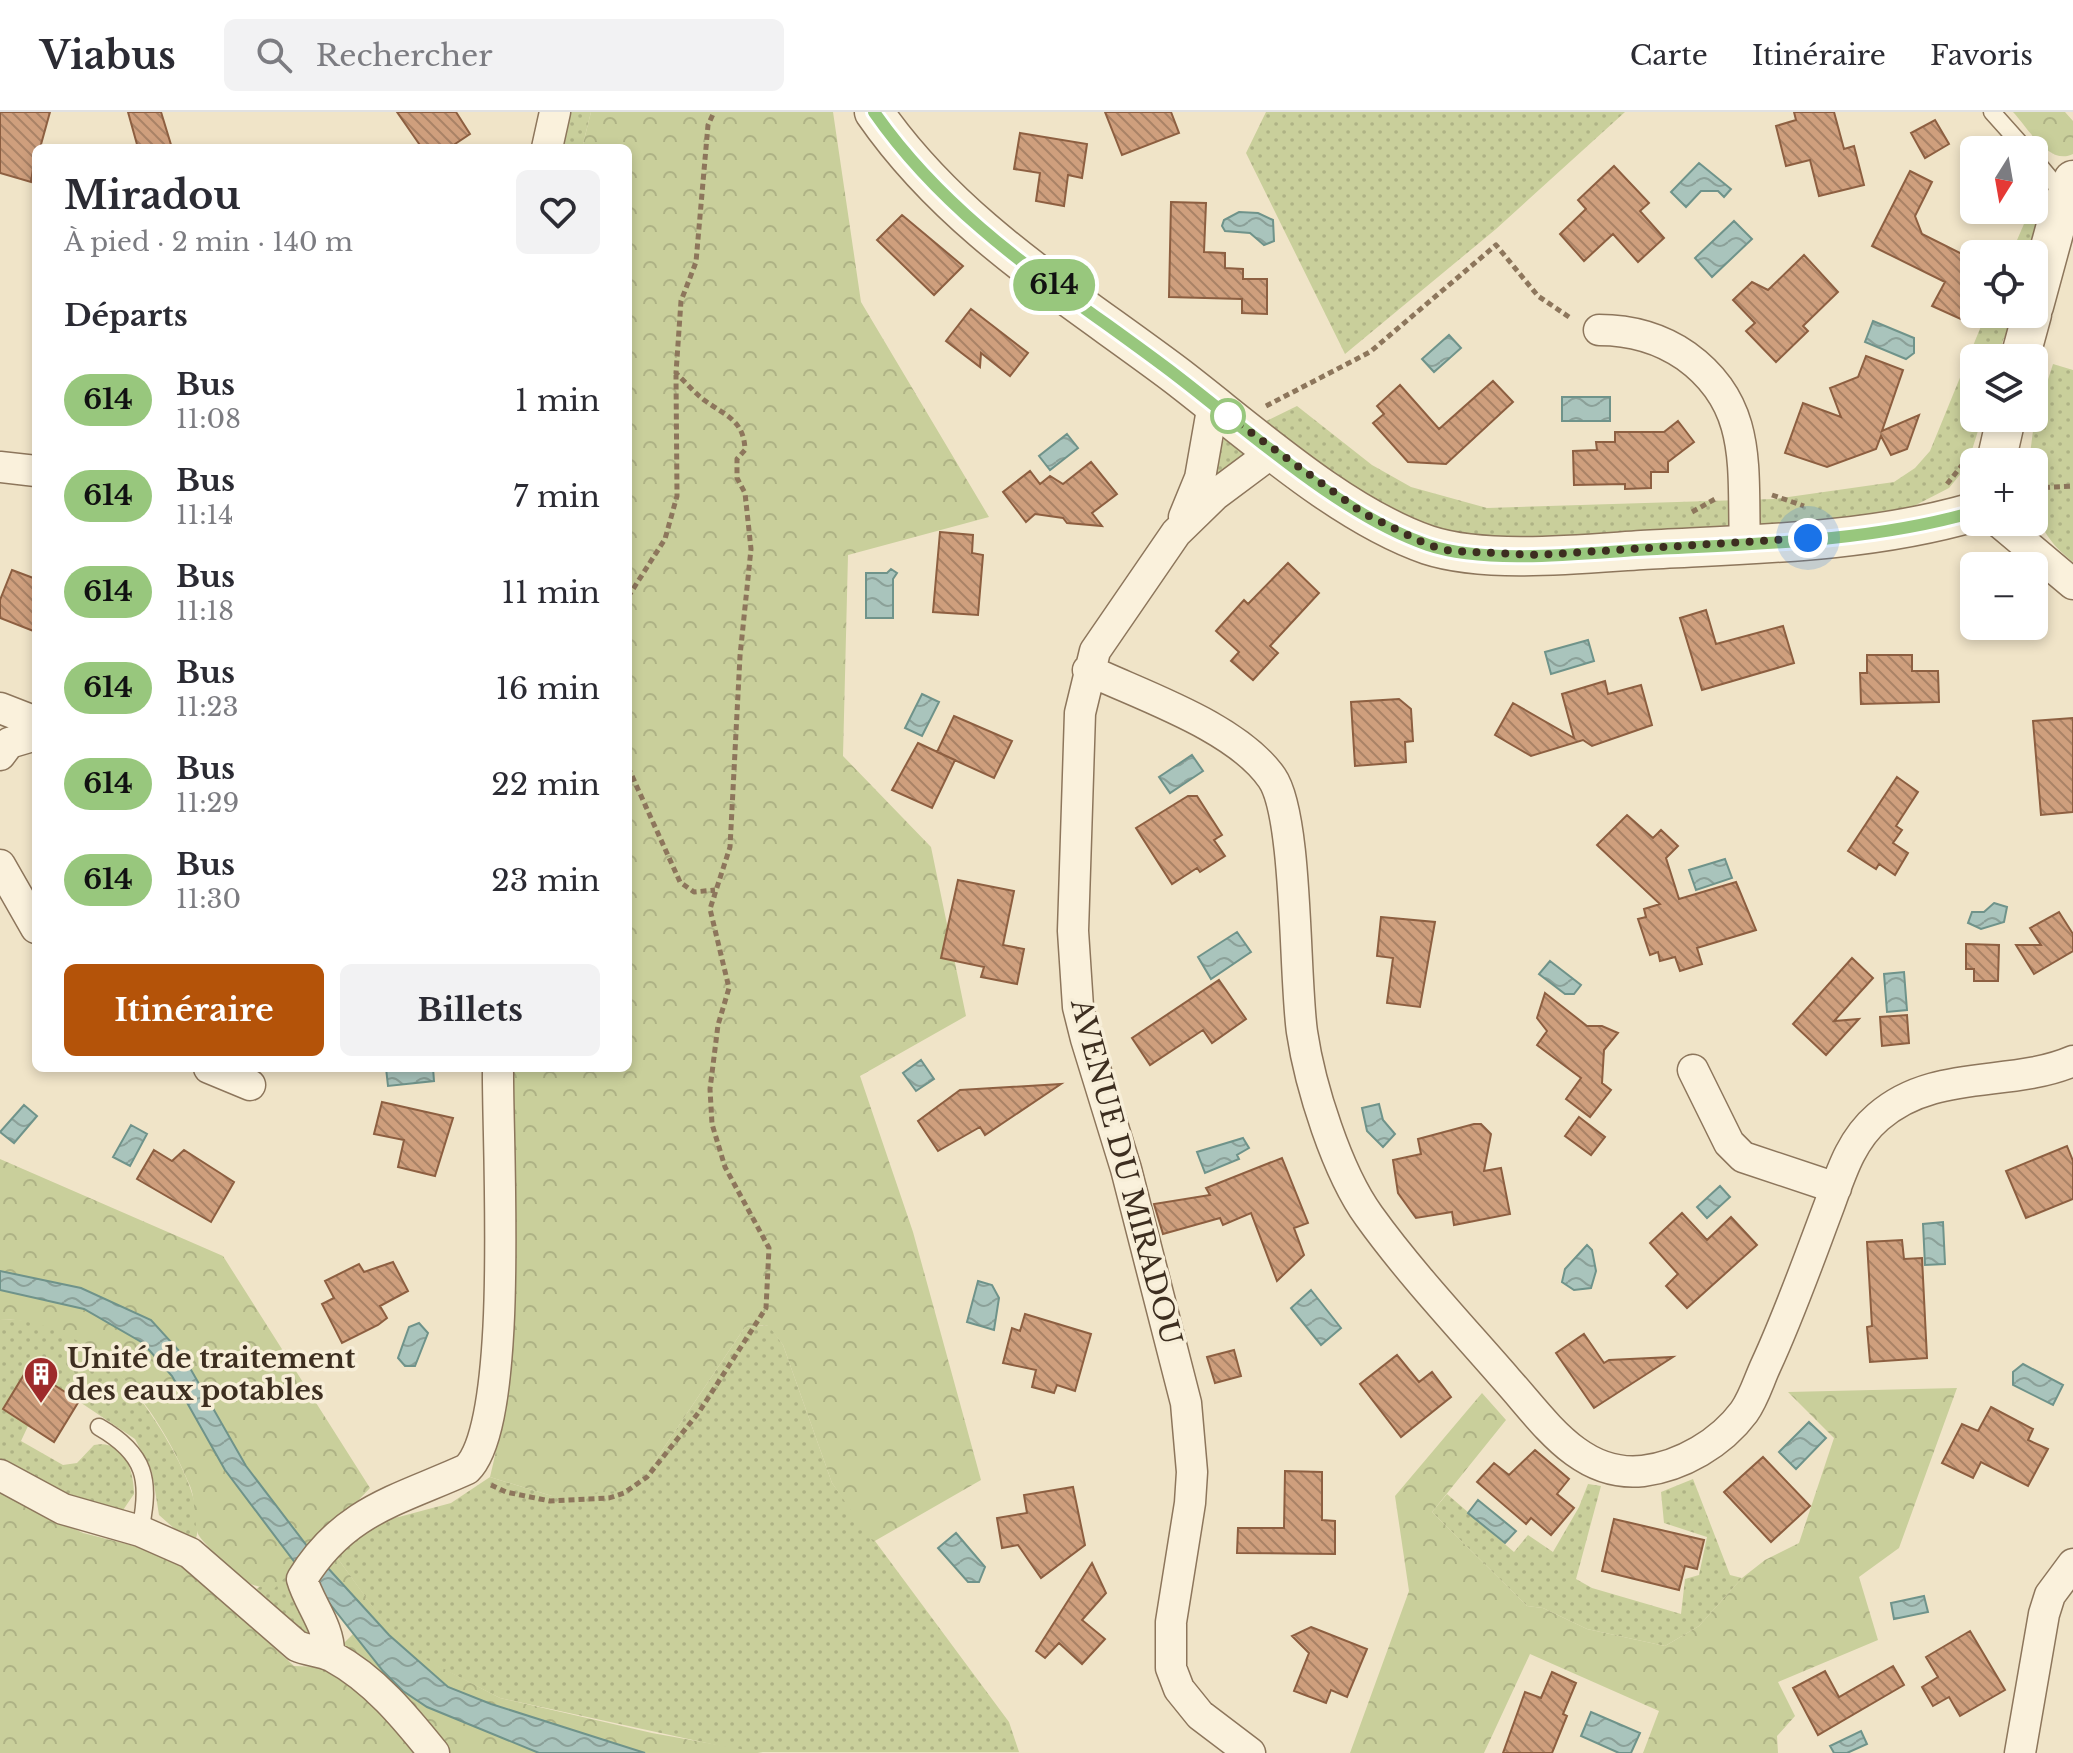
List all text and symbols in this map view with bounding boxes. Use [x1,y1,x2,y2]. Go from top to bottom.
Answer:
search box [224,19,784,91]
text: Viabus [40,32,176,79]
icon: search [252,33,296,77]
text: Rechercher [316,37,493,74]
text: Carte [1630,38,1708,73]
text: Itinéraire [1752,38,1886,73]
text: Favoris [1930,38,2033,73]
north arrow [1960,136,2048,224]
map controls [1960,136,2048,640]
button: heart [516,170,600,254]
text: Miradou [64,172,240,219]
text: À pied · 2 min · 140 m [64,226,353,258]
button: locate [1960,240,2048,328]
line badge: 614 [1008,259,1100,311]
text: 614 [1029,267,1079,302]
text: Départs [64,297,188,334]
button: layers [1960,344,2048,432]
text: Bus [176,366,235,403]
text: 614 [83,382,133,417]
text: 1 min [515,382,600,419]
unlabelled marker [1211,399,1245,433]
text: 11:08 [176,403,241,435]
button: + [1960,448,2048,536]
text: Bus [176,462,235,499]
text: 614 [83,478,133,513]
text: 7 min [513,478,600,515]
text: 11:14 [176,499,233,531]
your location [1788,518,1828,558]
button: − [1960,552,2048,640]
text: Bus [176,558,235,595]
text: 614 [83,574,133,609]
text: 11 min [502,574,600,611]
text: 11:18 [176,595,234,627]
text: Bus [176,654,235,691]
text: 614 [83,670,133,705]
text: 16 min [496,670,600,707]
text: 11:23 [176,691,239,723]
text: Bus [176,750,235,787]
text: 614 [83,766,133,801]
text: 22 min [491,766,600,803]
text: 11:29 [176,787,239,819]
text: Bus [176,846,235,883]
text: 614 [83,862,133,897]
text: 23 min [491,862,600,899]
text: 11:30 [176,883,241,915]
button: Itinéraire [64,964,324,1056]
button: Billets [340,964,600,1056]
street label: AVENUE DU MIRADOU [1063,994,1189,1349]
place label: Unité de traitement des eaux potables [67,1341,356,1408]
building icon: Unité de traitement des eaux potables [22,1355,60,1405]

